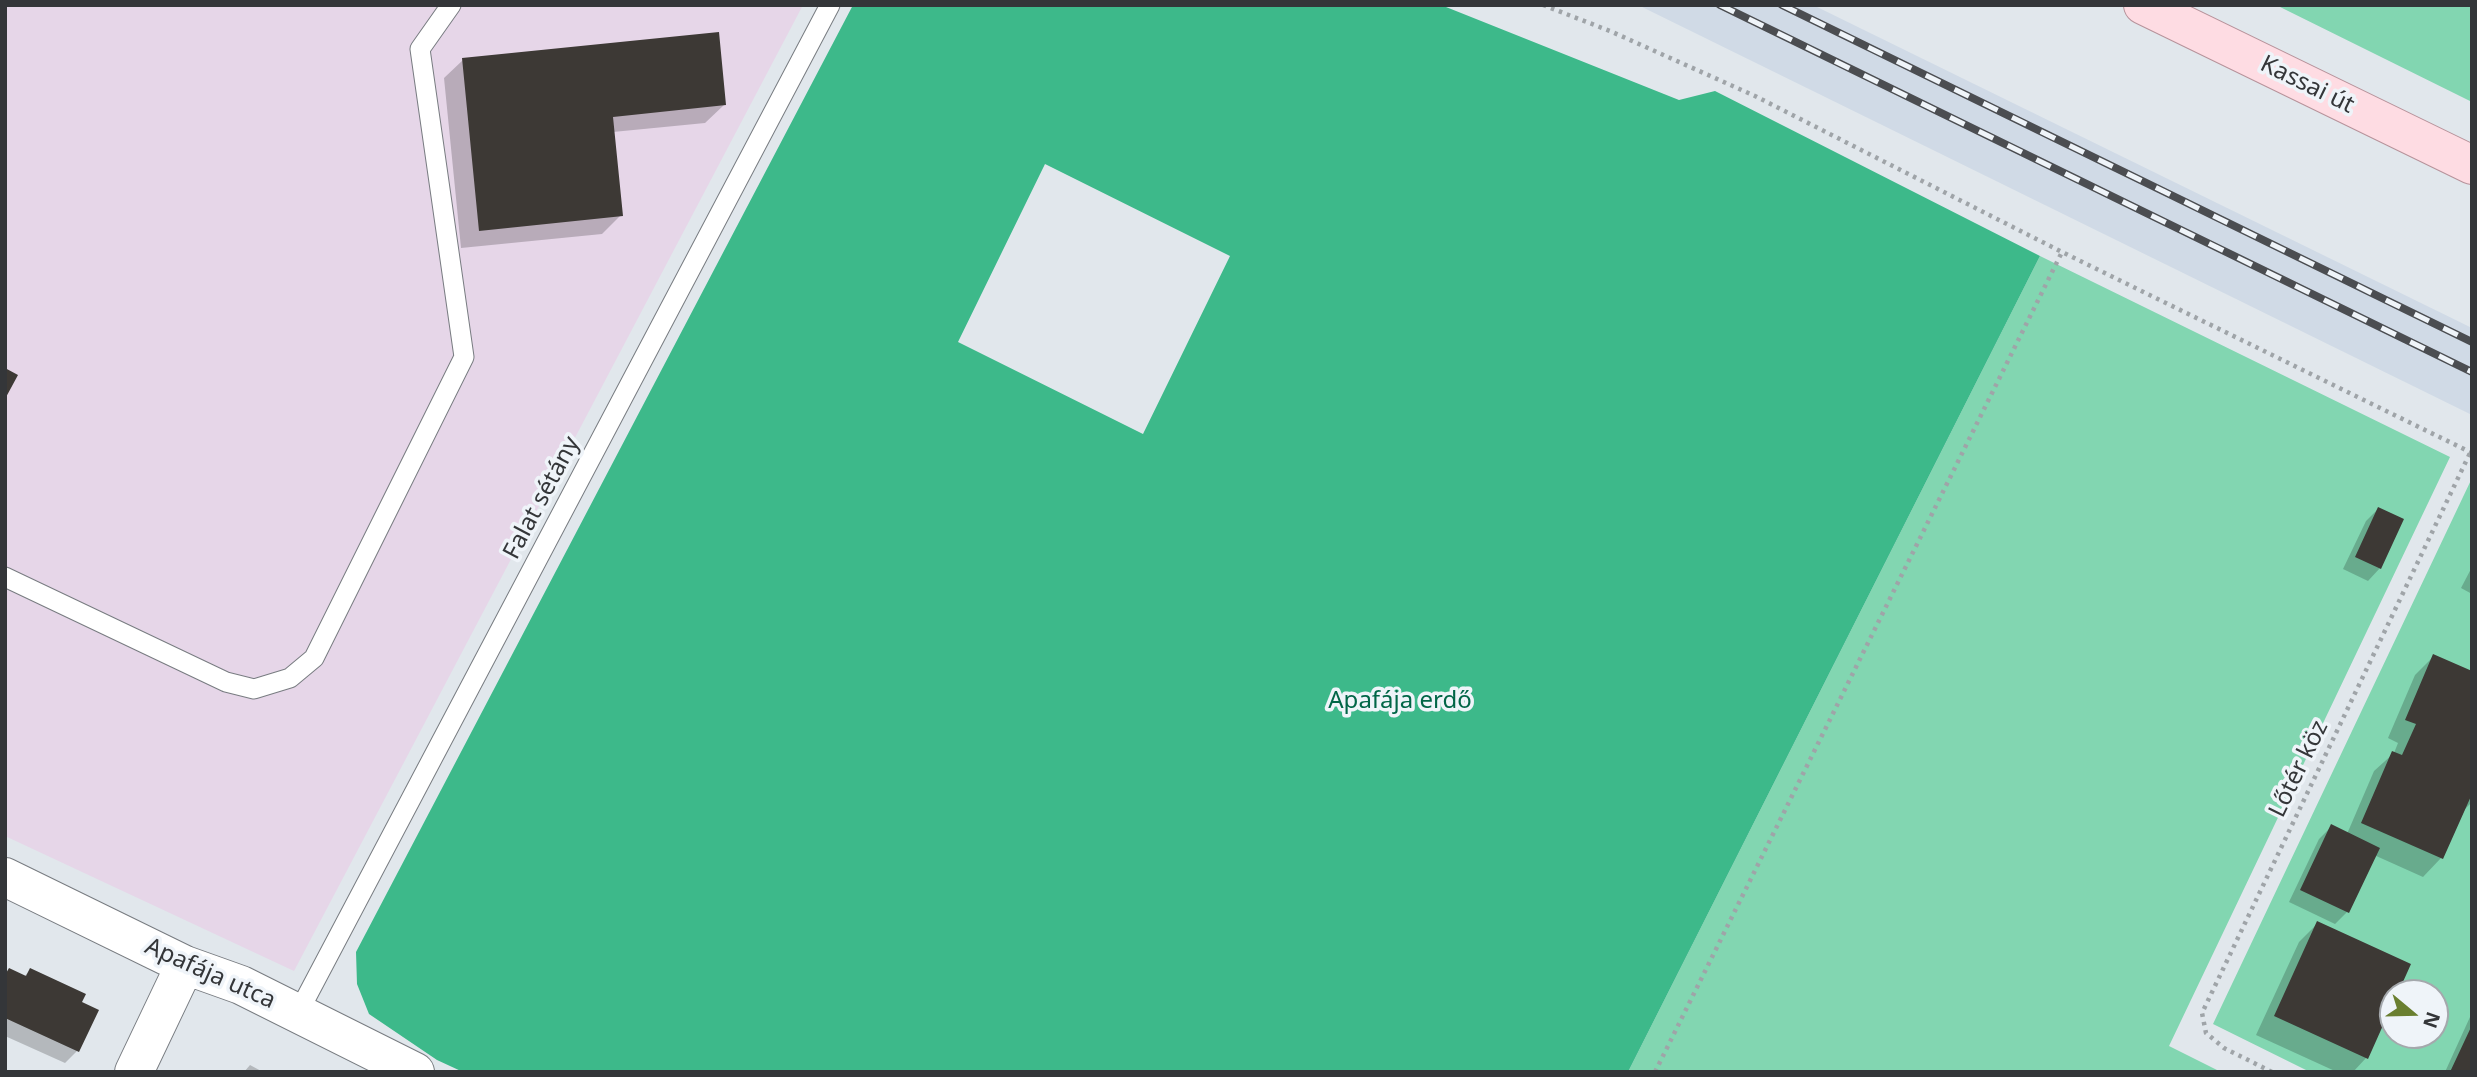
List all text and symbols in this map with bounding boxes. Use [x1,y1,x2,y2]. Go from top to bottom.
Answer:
street label: Kassai út [2255,50,2359,120]
street label: Falat sétány [498,432,586,564]
park label: Apafája erdő [1328,687,1472,715]
street label: Lőtér köz [2263,716,2335,822]
street label: Apafája utca [140,932,280,1016]
north arrow [2379,979,2449,1049]
text: N [2417,1009,2447,1032]

